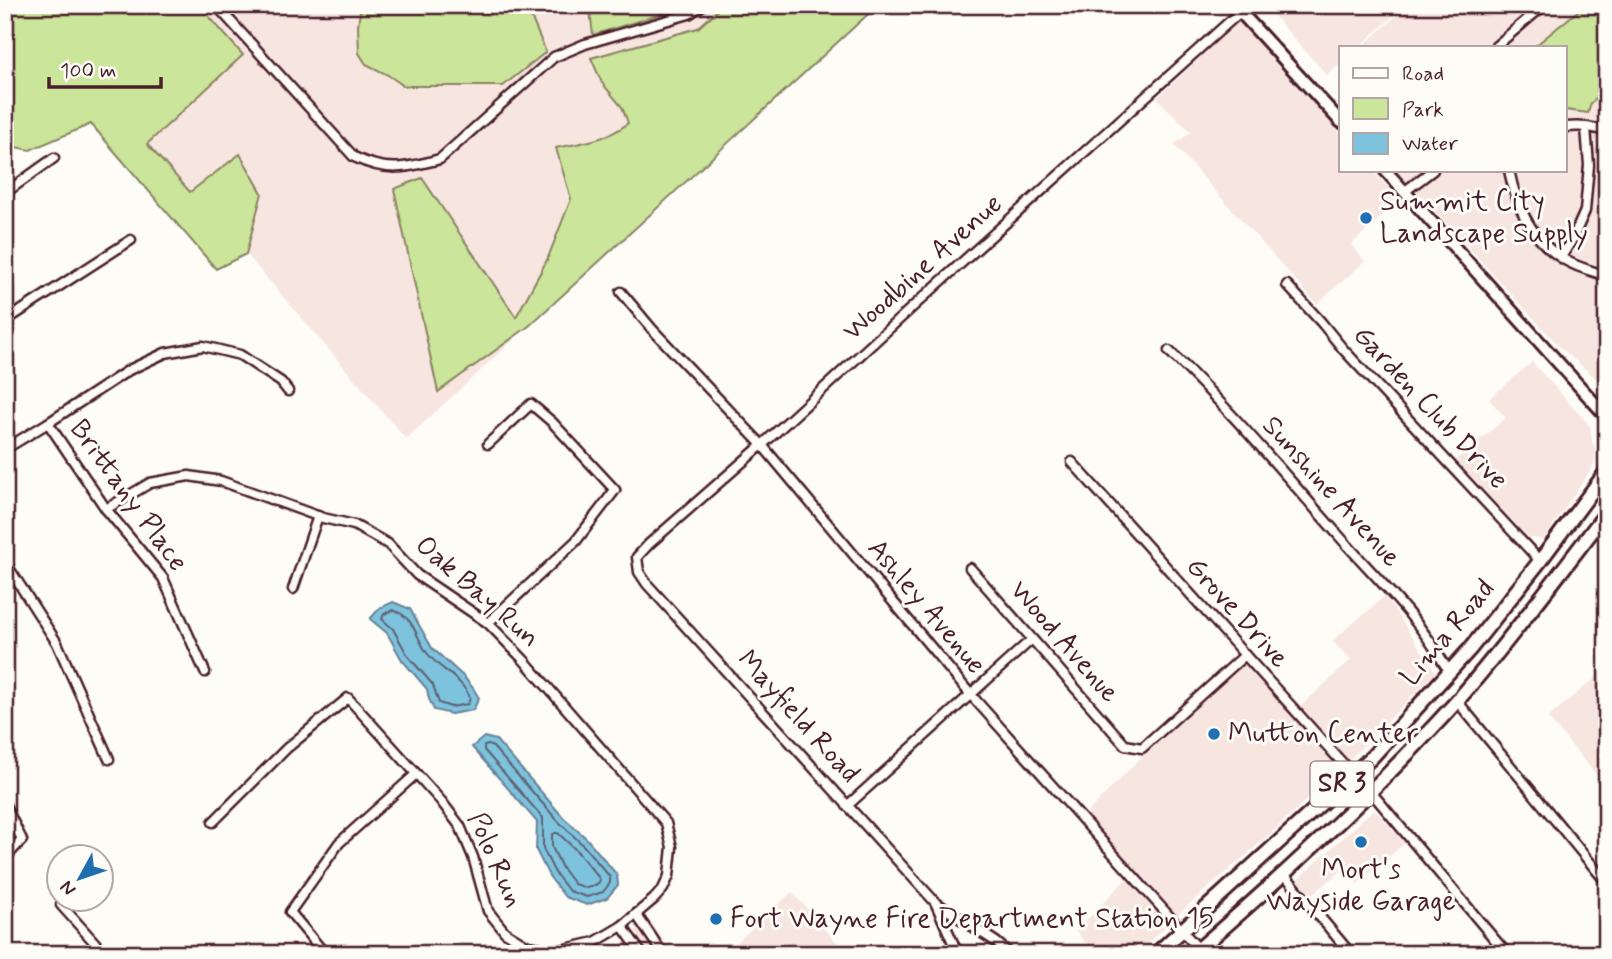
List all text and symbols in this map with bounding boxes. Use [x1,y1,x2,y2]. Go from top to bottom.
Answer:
scale bar [49,46,161,90]
legend [1339,46,1566,172]
text: 100 m [60,57,116,85]
text: Road [1402,60,1444,88]
text: Park [1402,96,1444,124]
text: Water [1402,130,1458,158]
place label: Summit City Landscape Supply [1380,184,1588,253]
street label: Woodbine Avenue [835,186,1011,350]
marker: Summit City Landscape Supply [1358,210,1374,226]
street label: Garden Club Drive [1344,318,1516,498]
street label: Sunshine Avenue [1253,408,1409,576]
street label: Brittany Place [60,413,196,579]
street label: Oak Bay Run [407,528,547,656]
street label: Ashley Avenue [858,531,994,683]
street label: Grove Drive [1177,549,1297,677]
street label: Lima Road [1392,572,1504,694]
street label: Wood Avenue [1001,573,1127,711]
street label: Mayfield Road [728,643,868,791]
place label: Mutton Center [1228,716,1418,753]
marker: Mutton Center [1206,726,1222,742]
road number: SR 3 [1310,762,1374,806]
street label: Polo Run [458,807,532,913]
marker: Mort's Wayside Garage [1353,834,1369,850]
north arrow [46,844,116,914]
place label: Mort's Wayside Garage [1266,852,1456,921]
text: N [54,875,82,901]
place label: Fort Wayne Fire Department Station 15 [730,901,1214,938]
marker: Fort Wayne Fire Department Station 15 [708,911,724,927]

